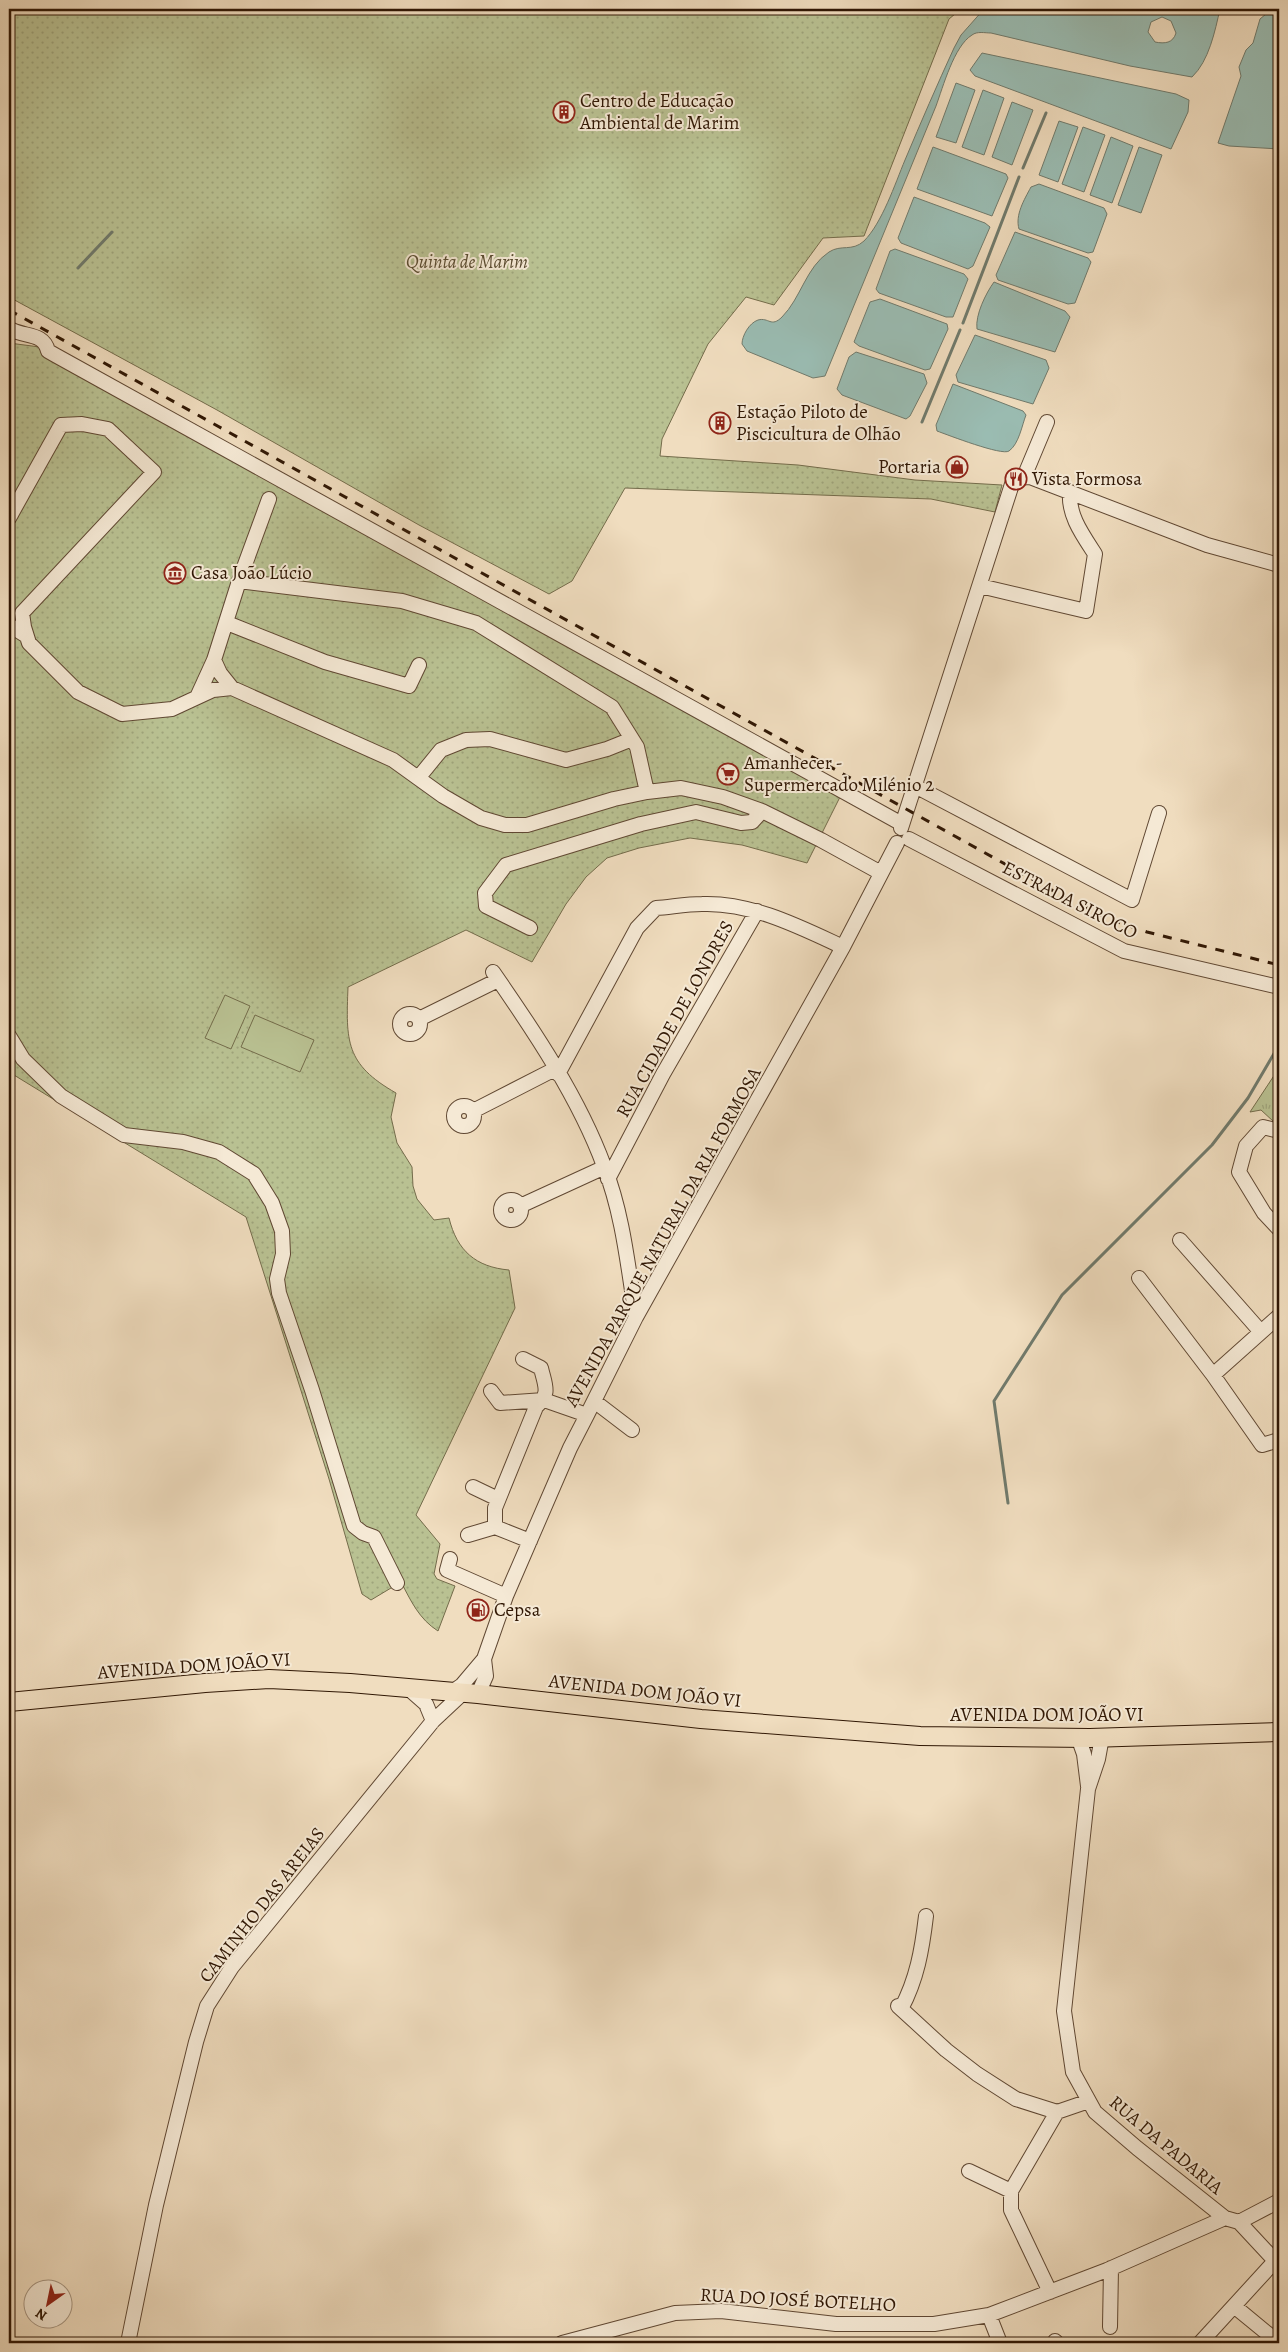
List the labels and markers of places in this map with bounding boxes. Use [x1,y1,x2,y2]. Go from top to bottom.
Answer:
place label: Centro de Educação Ambiental de Marim [579,88,740,136]
building icon: Centro de Educação Ambiental de Marim [552,100,576,124]
place label: Estação Piloto de Piscicultura de Olhão [736,399,901,447]
building icon: Estação Piloto de Piscicultura de Olhão [708,411,732,435]
place label: Portaria [878,454,941,480]
shop icon: Portaria [945,455,969,479]
place label: Vista Formosa [1031,466,1142,492]
restaurant icon: Vista Formosa [1004,467,1028,491]
place label: Casa João Lúcio [191,560,312,586]
museum icon: Casa João Lúcio [163,561,187,585]
place label: Amanhecer - Supermercado Milénio 2 [743,750,934,798]
supermarket icon: Amanhecer - Supermercado Milénio 2 [716,762,740,786]
place label: Cepsa [494,1597,541,1623]
fuel station icon: Cepsa [466,1598,490,1622]

